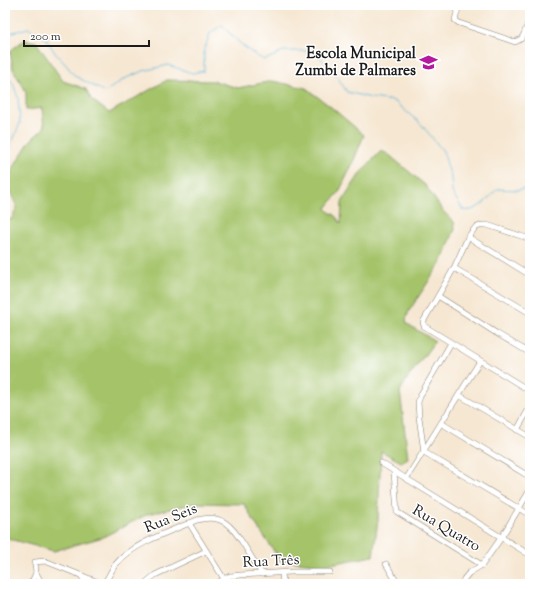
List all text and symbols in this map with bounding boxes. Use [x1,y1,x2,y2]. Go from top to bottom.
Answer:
scale bar [24,22,149,48]
text: 200 m [30,28,61,46]
place label: Escola Municipal Zumbi de Palmares [296,44,417,82]
school or university icon: Escola Municipal Zumbi de Palmares [419,53,439,73]
street label: Rua Seis [141,499,201,539]
street label: Rua Quatro [408,500,484,558]
street label: Rua Três [242,550,300,574]

